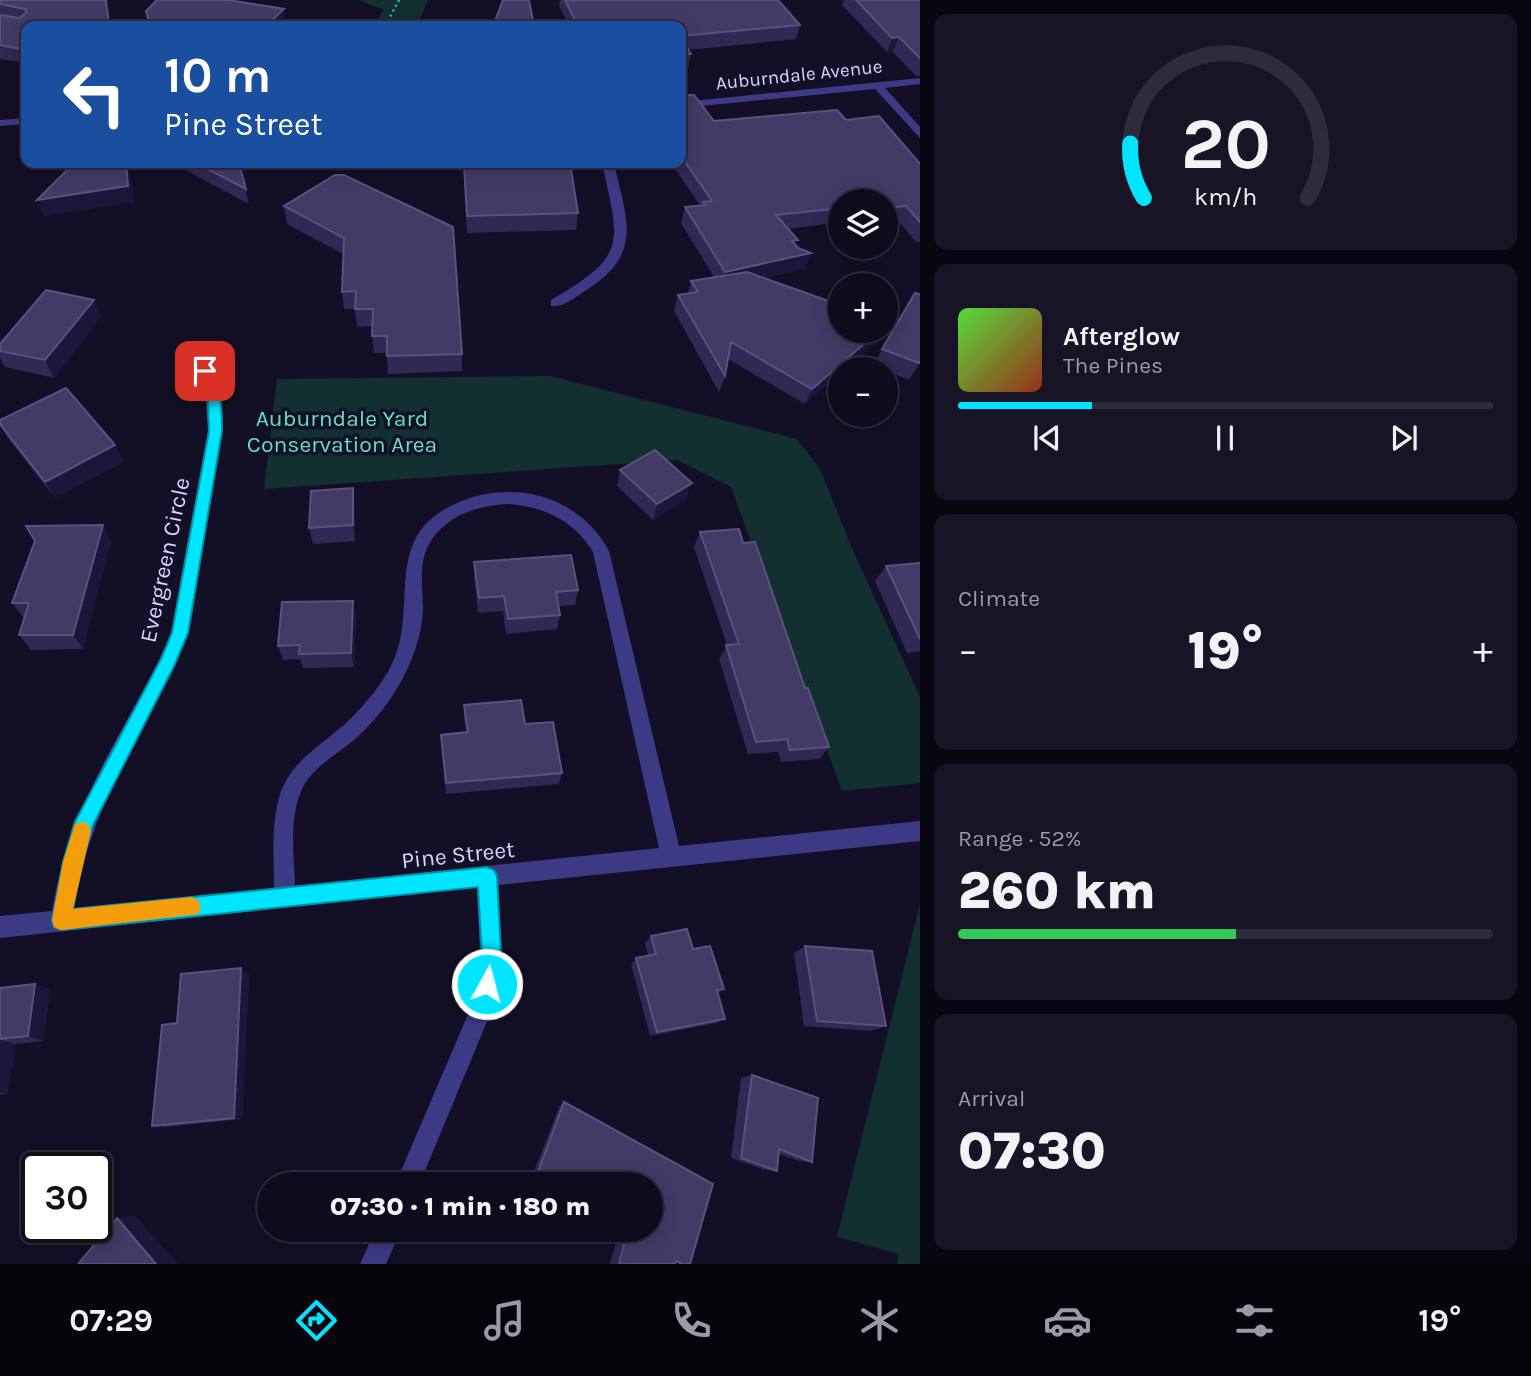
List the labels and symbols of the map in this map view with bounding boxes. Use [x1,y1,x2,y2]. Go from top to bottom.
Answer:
street label: Auburndale Avenue [715,55,883,95]
pin [175,341,235,401]
park label: Auburndale Yard Conservation Area [247,405,437,458]
street label: Evergreen Circle [134,475,196,645]
street label: Pine Street [400,836,516,874]
position arrow [450,947,524,1021]
speed limit sign: 30 [21,1152,112,1243]

